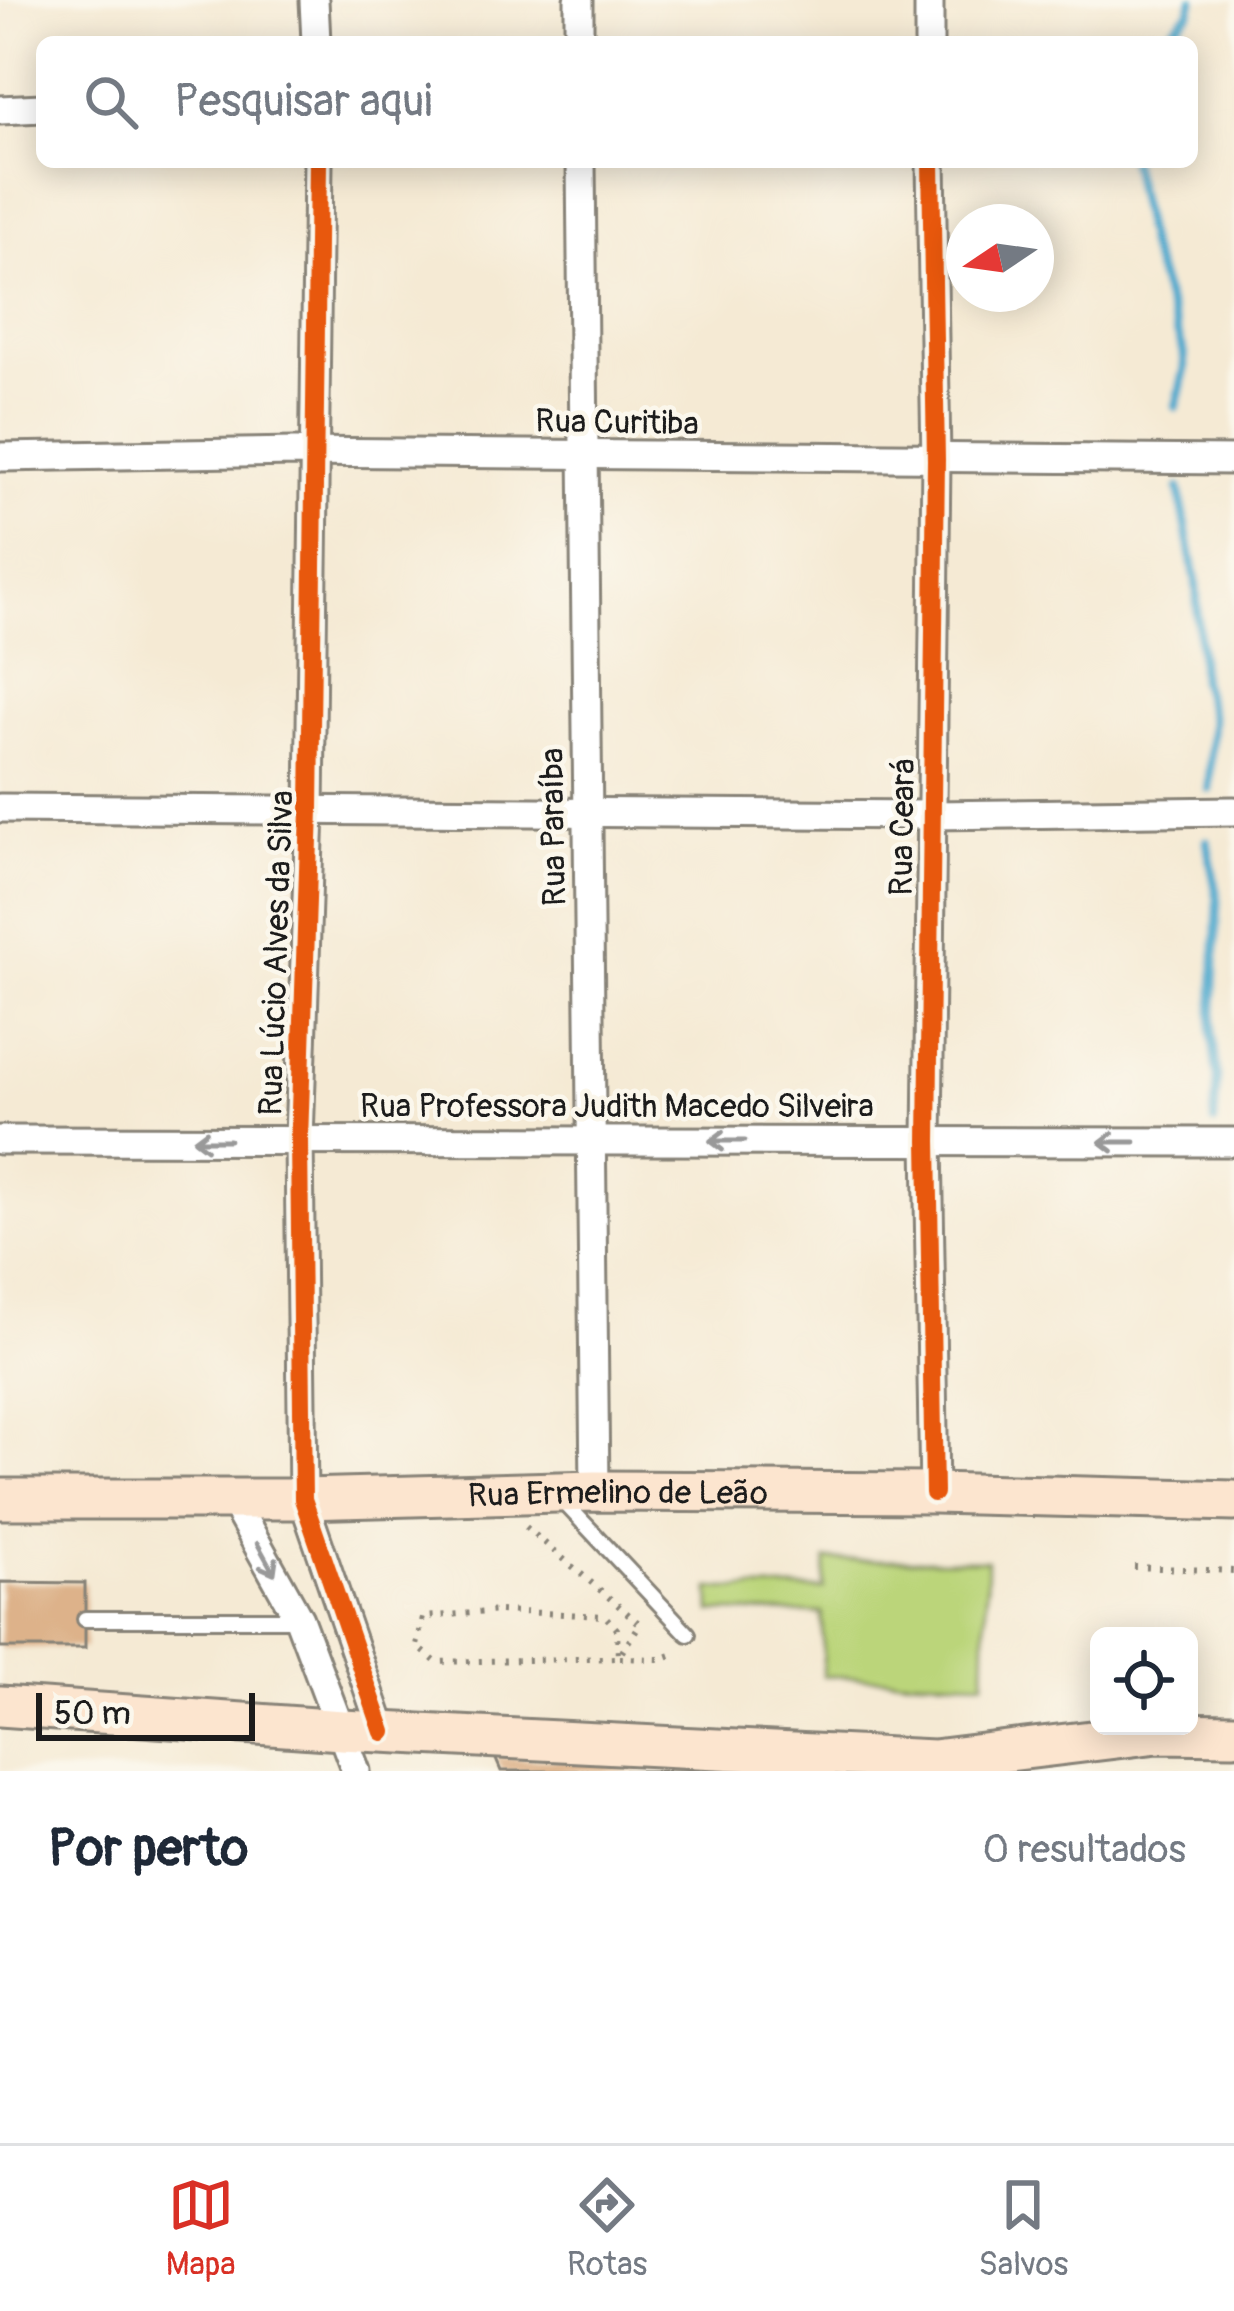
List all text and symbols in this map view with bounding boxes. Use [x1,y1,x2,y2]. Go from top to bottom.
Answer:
search box [36,36,1198,168]
icon: search [78,69,144,135]
text: Pesquisar aqui [174,74,432,130]
north arrow [946,204,1054,312]
street label: Rua Curitiba [535,401,699,444]
street label: Rua Paraíba [532,747,575,907]
street label: Rua Ceará [881,758,924,896]
street label: Rua Lúcio Alves da Silva [250,790,303,1116]
street label: Rua Professora Judith Macedo Silveira [360,1086,874,1127]
one-way arrow [192,1129,231,1151]
one-way arrow [708,1130,747,1152]
one-way arrow [1098,1131,1137,1153]
street label: Rua Ermelino de Leão [467,1472,768,1516]
one-way arrow [255,1540,278,1575]
map controls [1090,1627,1198,1735]
button: locate [1090,1627,1198,1735]
scale bar [36,1687,255,1740]
text: 50 m [54,1693,131,1734]
text: Por perto [48,1817,248,1881]
text: 0 resultados [982,1825,1186,1874]
tab: Mapa [166,2172,236,2285]
tab: Rotas [567,2172,647,2285]
tab: Salvos [979,2172,1068,2285]

